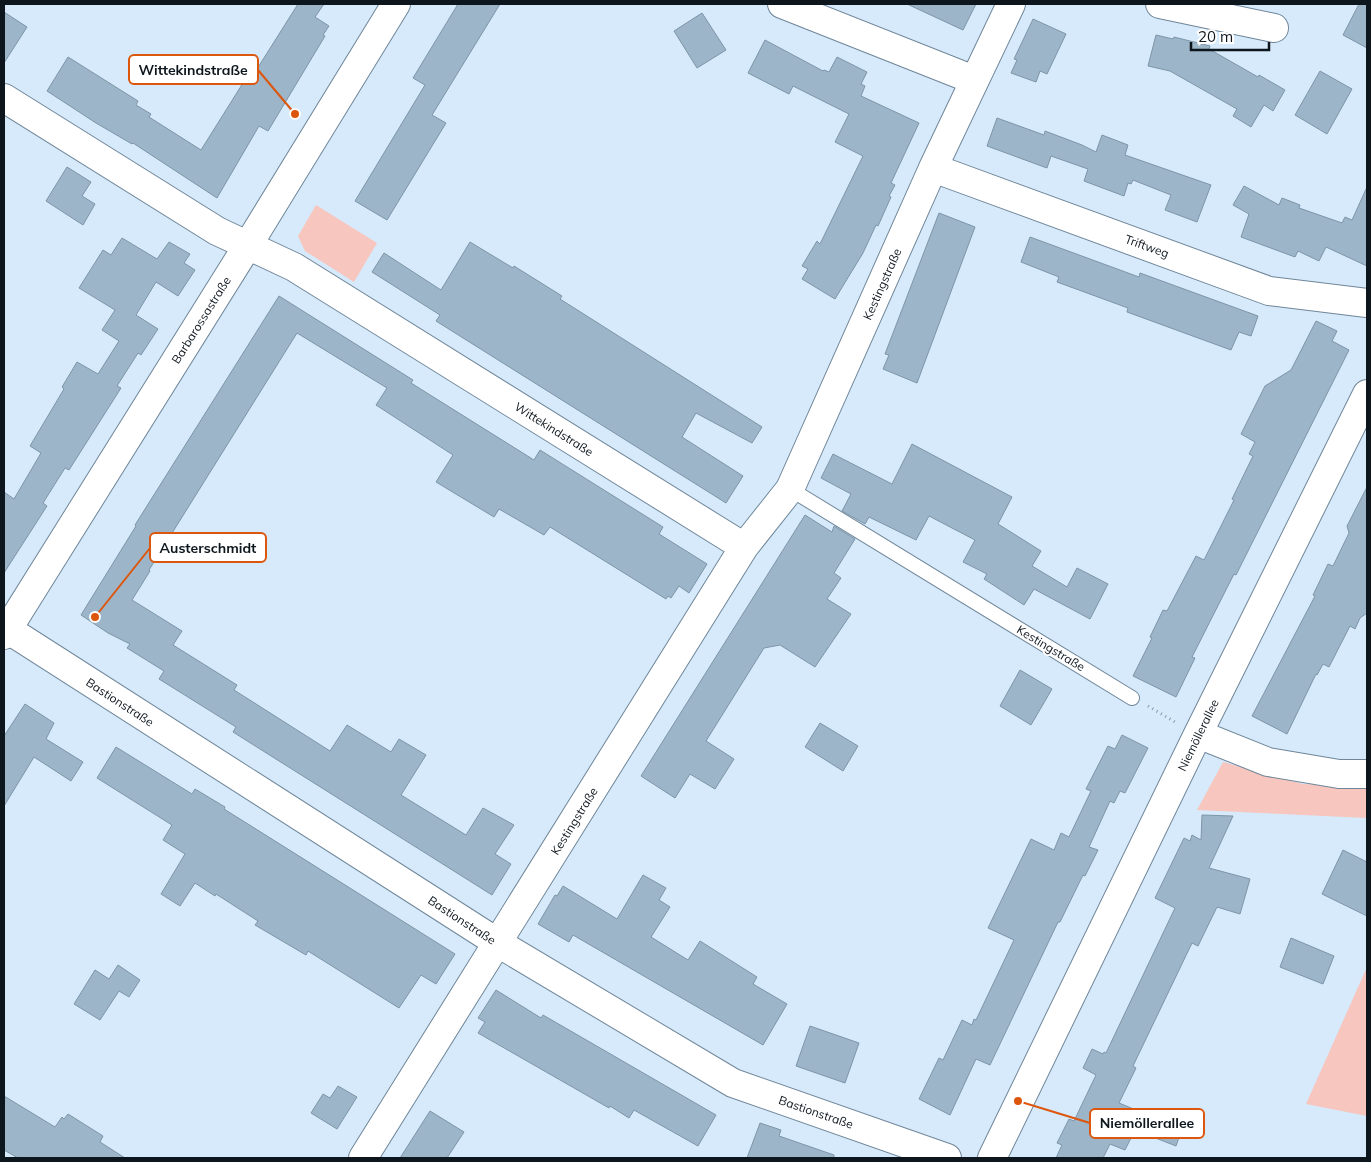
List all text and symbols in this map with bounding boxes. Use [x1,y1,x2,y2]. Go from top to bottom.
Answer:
scale bar [1191,20,1268,52]
text: 20 m [1198,27,1233,46]
callout: Wittekindstraße [129,55,258,84]
text: Wittekindstraße [138,61,248,79]
street label: Triftweg [1123,231,1171,261]
street label: Kestingstraße [859,246,905,322]
street label: Barbarossastraße [168,274,234,366]
street label: Wittekindstraße [512,399,596,459]
callout: Austerschmidt [150,533,266,562]
text: Austerschmidt [160,539,257,557]
street label: Kestingstraße [1014,622,1088,674]
street label: Bastionstraße [83,674,157,730]
street label: Niemöllerallee [1174,697,1222,773]
street label: Kestingstraße [547,784,601,858]
street label: Bastionstraße [425,892,499,948]
street label: Bastionstraße [777,1092,855,1132]
callout: Niemöllerallee [1090,1109,1204,1138]
text: Niemöllerallee [1100,1114,1195,1132]

